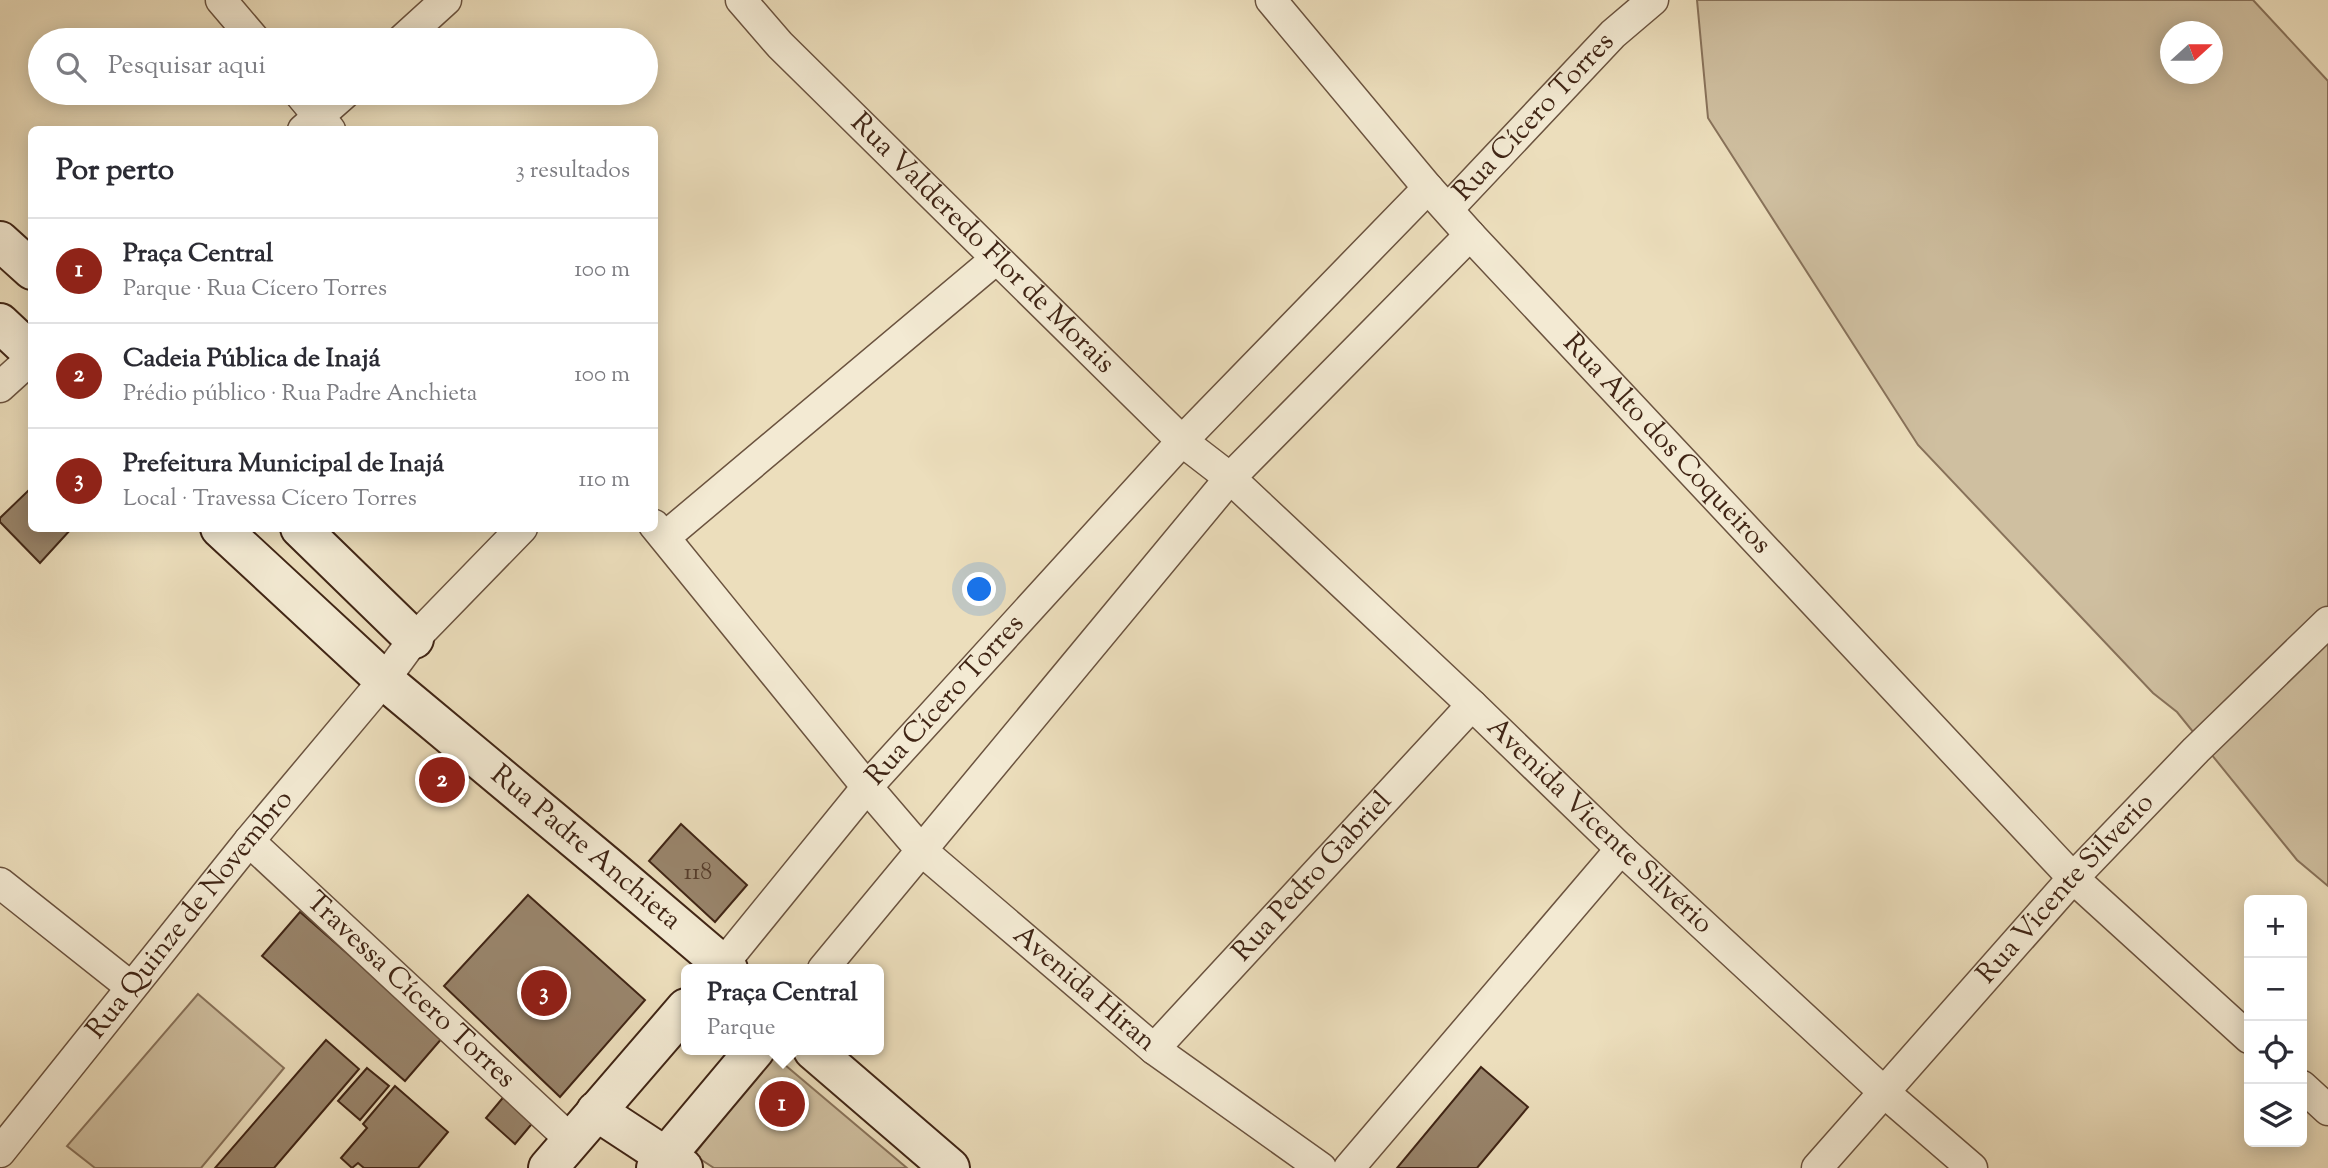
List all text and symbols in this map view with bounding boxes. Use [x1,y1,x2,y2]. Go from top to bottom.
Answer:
north arrow [2160,21,2223,84]
street label: Rua Cícero Torres [1445,24,1624,211]
search box [28,28,658,105]
icon: search [52,48,90,86]
text: Pesquisar aqui [108,48,266,85]
street label: Rua Valderedo Flor de Morais [841,104,1123,384]
text: Por perto [56,150,174,193]
text: 3 resultados [515,155,630,188]
text: Praça Central [123,236,273,273]
text: 1 [75,254,83,287]
text: 100 m [574,254,630,287]
text: Parque · Rua Cícero Torres [123,273,387,306]
street label: Rua Alto dos Coqueiros [1553,325,1780,564]
text: Cadeia Pública de Inajá [123,341,380,378]
text: 2 [74,359,84,392]
text: 100 m [574,359,630,392]
text: Prédio público · Rua Padre Anchieta [123,378,477,411]
text: Prefeitura Municipal de Inajá [123,446,444,483]
text: 3 [74,464,84,497]
text: 110 m [579,464,630,497]
text: Local · Travessa Cícero Torres [123,483,417,516]
your location [962,572,996,606]
street label: Rua Cícero Torres [857,606,1034,795]
street label: Avenida Vicente Silvério [1477,709,1721,944]
pin: 2 [419,754,465,806]
street label: Rua Padre Anchieta [481,756,690,940]
street label: Rua Quinze de Novembro [77,782,303,1048]
street label: Rua Pedro Gabriel [1224,783,1402,971]
street label: Rua Vicente Silverio [1968,785,2164,993]
house number: 118 [684,856,712,890]
street label: Travessa Cícero Torres [296,883,524,1098]
map controls [2244,895,2307,1147]
button: + [2244,895,2307,958]
street label: Avenida Hiran [1004,916,1164,1062]
button: − [2244,958,2307,1021]
popup [681,964,884,1055]
pin: 3 [521,967,567,1019]
text: Praça Central [707,975,858,1012]
text: Parque [707,1012,776,1045]
button: locate [2244,1021,2307,1084]
pin: 1 [759,1078,805,1130]
button: layers [2244,1084,2307,1147]

